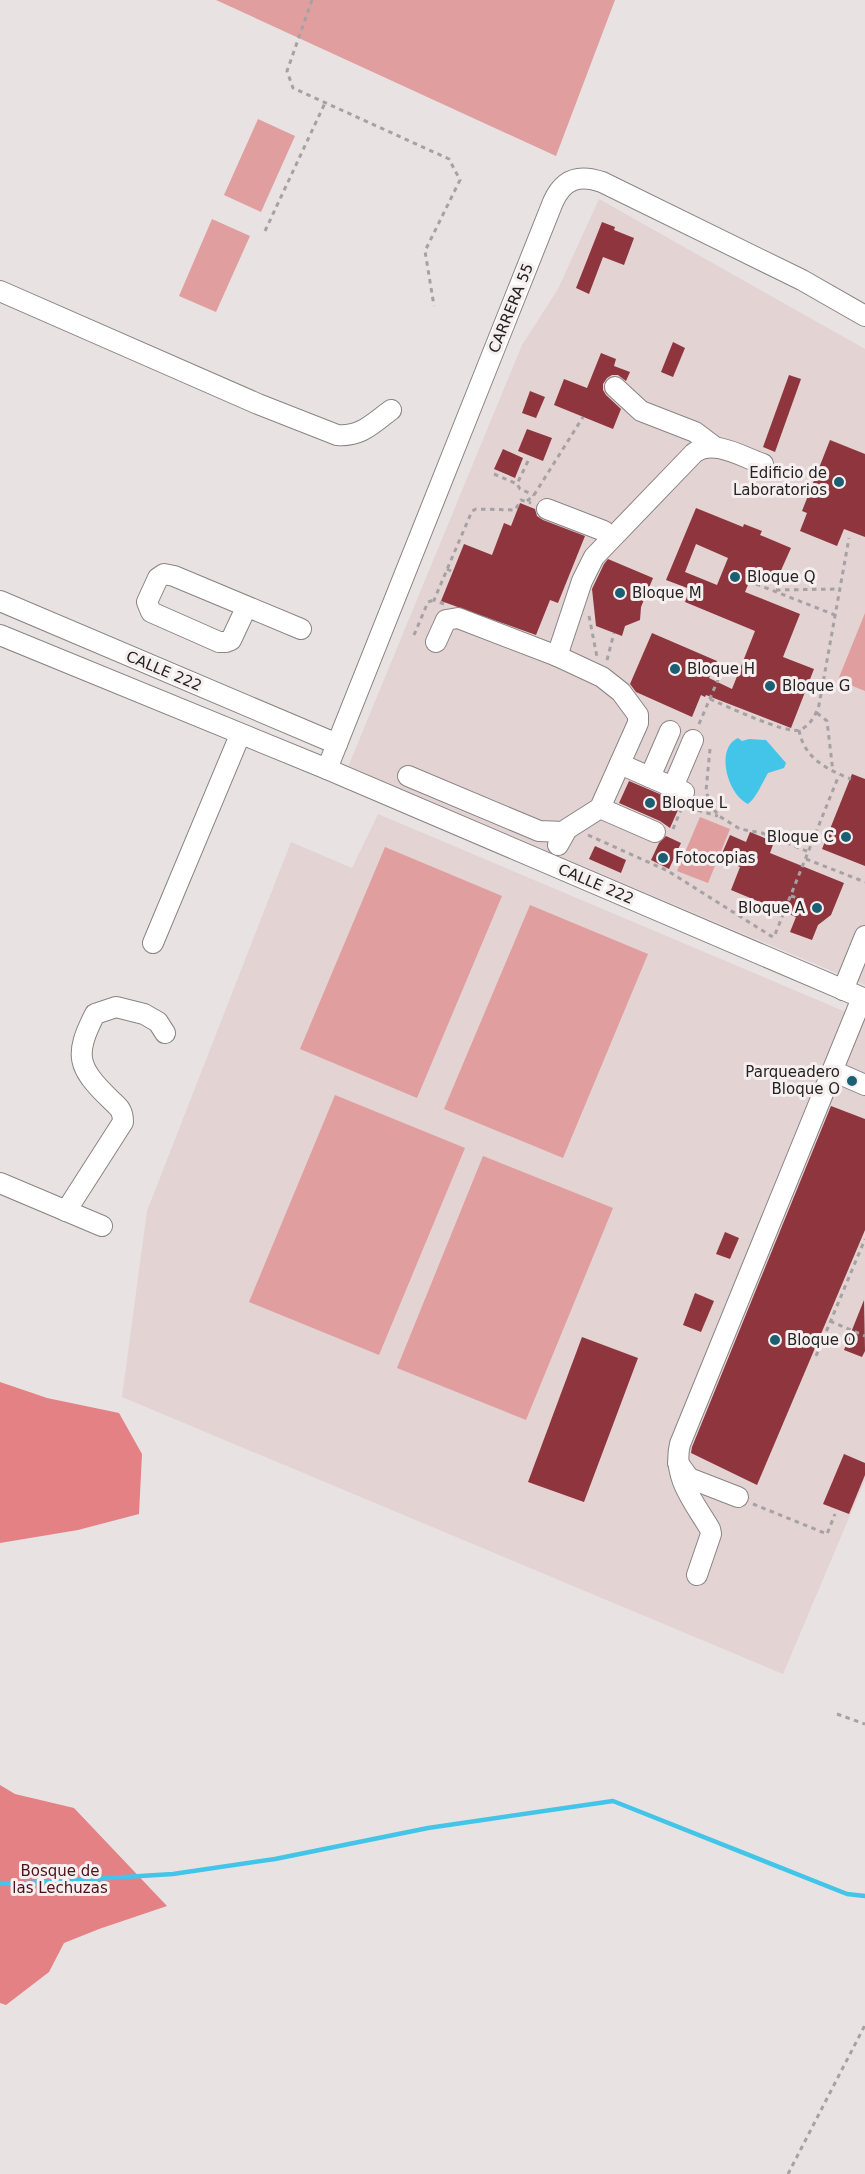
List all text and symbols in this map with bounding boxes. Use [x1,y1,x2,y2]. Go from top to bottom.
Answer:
street label: CARRERA 55 [485,261,537,355]
place label: Edificio de Laboratorios [733,464,827,499]
marker: Edificio de Laboratorios [832,475,846,489]
place label: Bloque Q [747,568,815,586]
marker: Bloque Q [728,570,742,584]
place label: Bloque M [632,584,702,602]
marker: Bloque M [613,586,627,600]
street label: CALLE 222 [124,647,204,695]
place label: Bloque H [687,660,755,678]
marker: Bloque H [668,662,682,676]
place label: Bloque G [782,677,850,695]
marker: Bloque G [763,679,777,693]
place label: Bloque L [662,794,728,812]
marker: Bloque L [643,796,657,810]
place label: Bloque C [767,828,834,846]
marker: Bloque C [839,830,853,844]
place label: Fotocopias [675,849,756,867]
marker: Fotocopias [656,851,670,865]
street label: CALLE 222 [556,860,636,908]
place label: Bloque A [738,899,806,917]
marker: Bloque A [810,901,824,915]
place label: Parqueadero Bloque O [745,1063,840,1098]
marker: Parqueadero Bloque O [845,1074,859,1088]
place label: Bloque O [787,1331,855,1349]
marker: Bloque O [768,1333,782,1347]
park label: Bosque de las Lechuzas [12,1862,108,1897]

